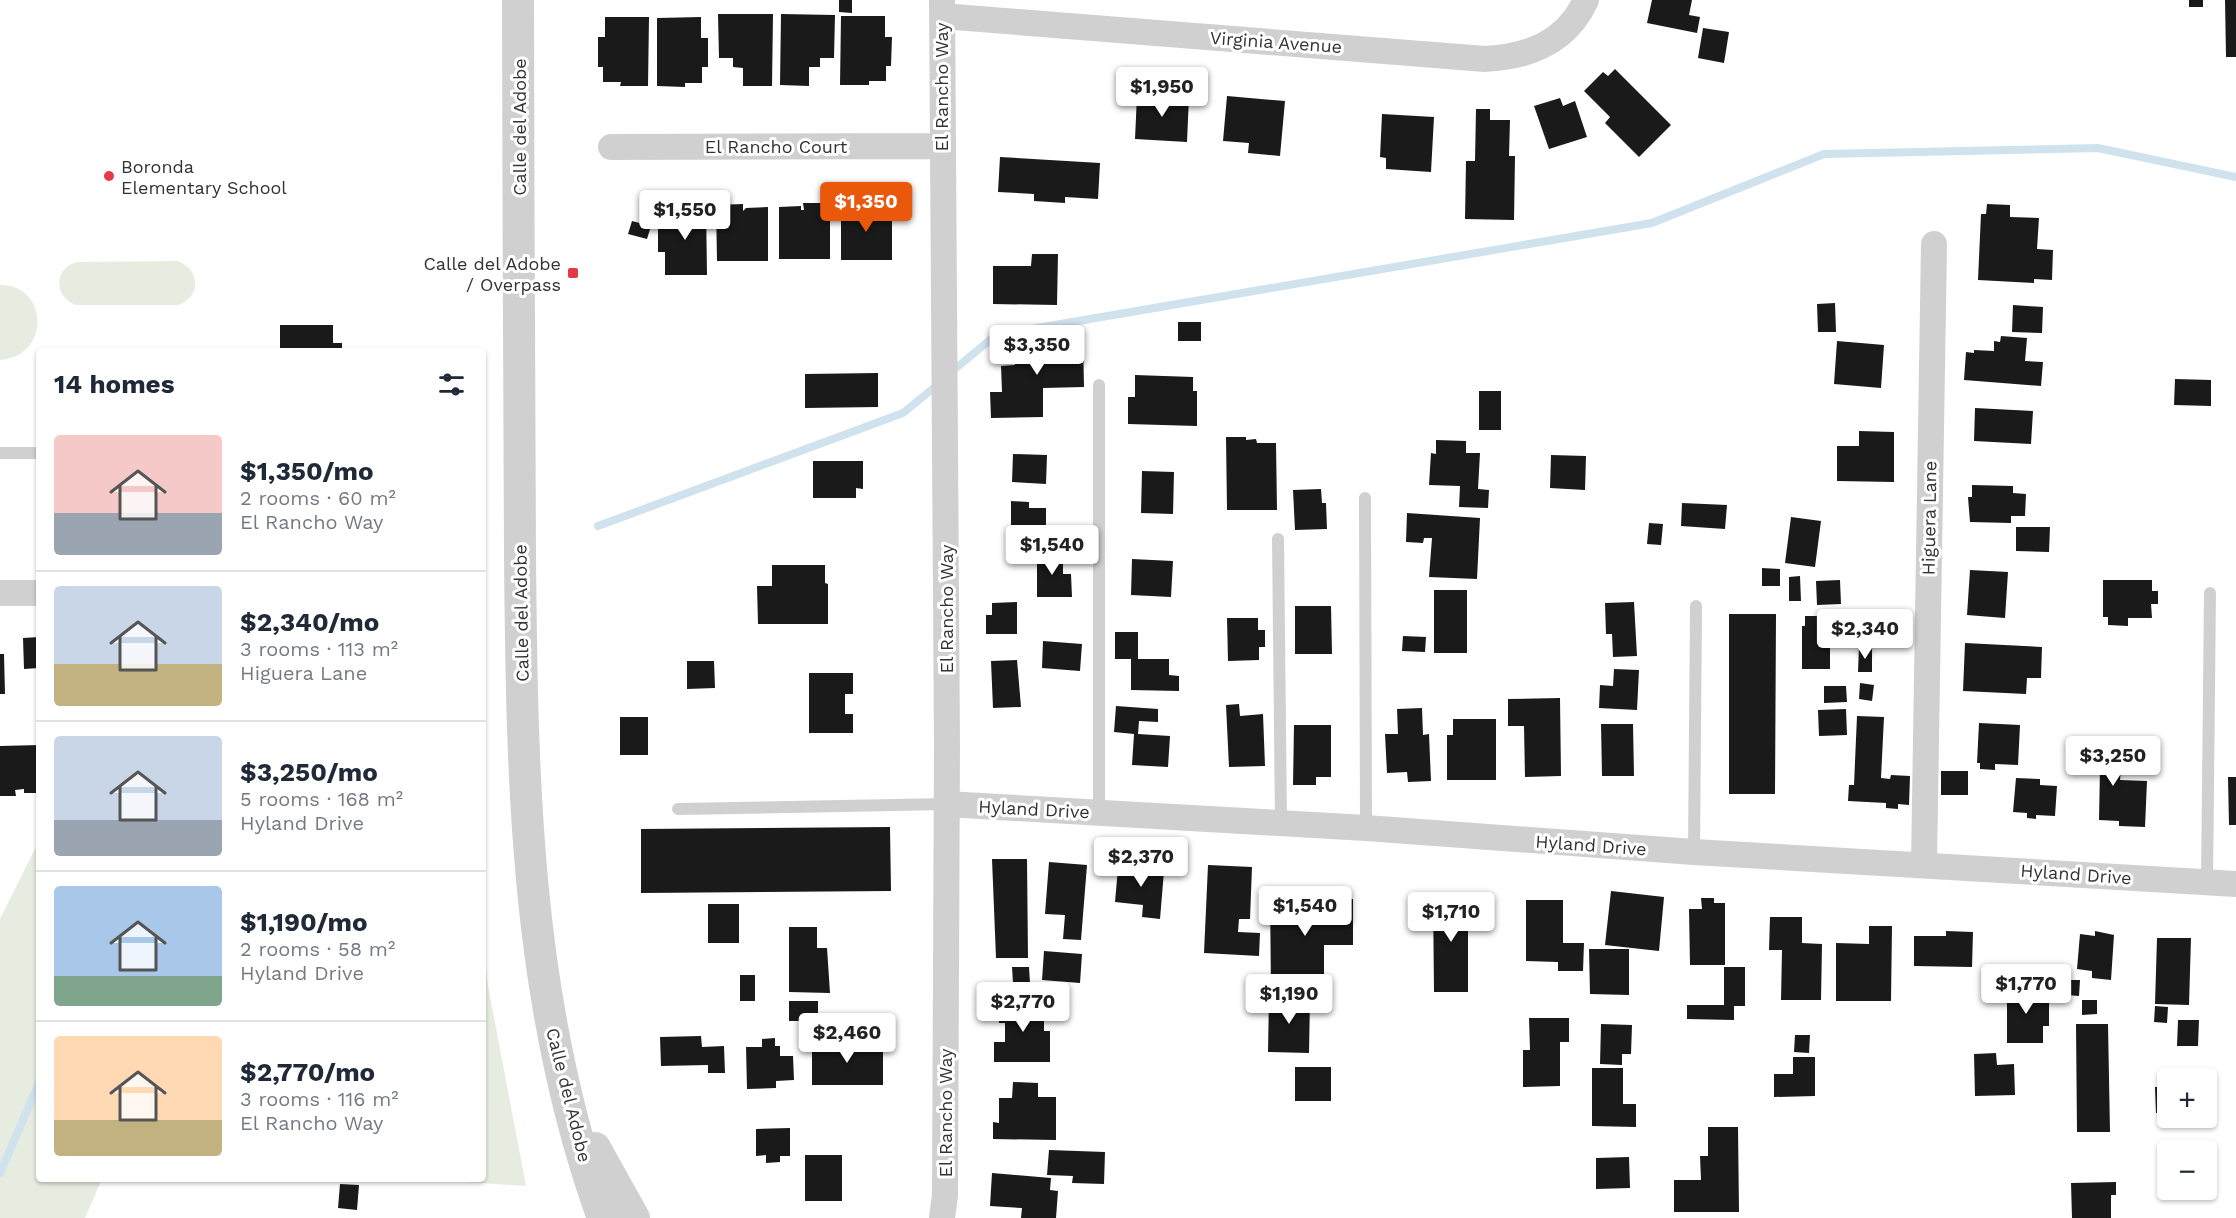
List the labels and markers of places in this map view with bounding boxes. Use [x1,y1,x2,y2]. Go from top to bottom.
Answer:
pin: $1,950 [1113,67,1211,118]
place label: Boronda Elementary School [121,156,287,198]
marker: Boronda Elementary School [102,169,116,183]
pin: $1,350 [817,182,915,233]
pin: $1,550 [636,190,734,241]
place label: Calle del Adobe / Overpass [423,253,561,295]
marker: Calle del Adobe / Overpass [566,266,580,280]
pin: $3,350 [988,325,1086,376]
pin: $1,540 [1003,525,1101,576]
pin: $2,340 [1816,609,1914,660]
pin: $3,250 [2064,736,2162,787]
pin: $2,370 [1092,837,1190,888]
pin: $1,540 [1256,886,1354,937]
pin: $1,710 [1402,892,1500,943]
pin: $1,770 [1977,964,2075,1015]
pin: $1,190 [1240,974,1338,1025]
pin: $2,770 [974,982,1072,1033]
pin: $2,460 [798,1013,896,1064]

